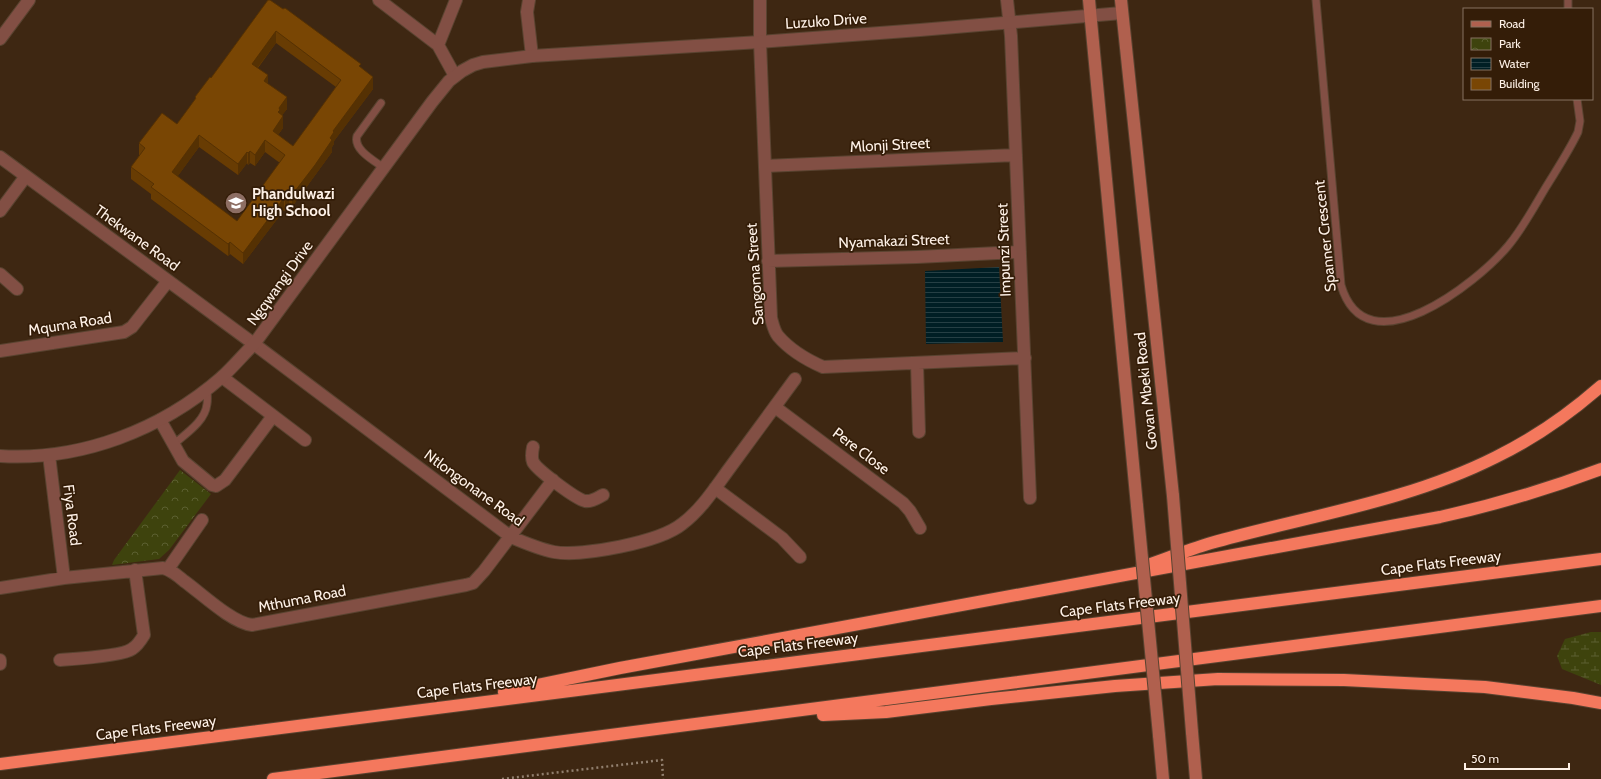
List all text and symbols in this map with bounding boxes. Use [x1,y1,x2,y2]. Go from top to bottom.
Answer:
legend [1463,8,1593,100]
street label: Luzuko Drive [785,9,868,33]
text: Road [1499,16,1525,31]
text: Park [1499,36,1521,51]
text: Water [1499,56,1530,71]
text: Building [1499,76,1541,91]
street label: Mlonji Street [849,134,931,156]
street label: Spanner Crescent [1310,179,1340,293]
place label: Phandulwazi High School [252,185,335,220]
school or university icon: Phandulwazi High School [223,190,249,216]
street label: Thekwane Road [91,201,183,275]
street label: Impunzi Street [993,203,1015,297]
street label: Sangoma Street [742,222,768,326]
street label: Nyamakazi Street [838,230,950,252]
street label: Ngqwangi Drive [243,237,317,329]
street label: Mquma Road [27,309,113,339]
street label: Govan Mbeki Road [1131,331,1161,451]
street label: Pere Close [829,424,893,478]
street label: Ntlongonane Road [421,446,527,530]
street label: Fiya Road [59,483,85,547]
street label: Cape Flats Freeway [1380,547,1503,579]
street label: Mthuma Road [257,582,347,616]
street label: Cape Flats Freeway [1059,589,1182,621]
street label: Cape Flats Freeway [737,629,860,661]
street label: Cape Flats Freeway [416,670,539,702]
street label: Cape Flats Freeway [95,712,218,744]
scale bar [1465,745,1569,771]
text: 50 m [1471,751,1499,766]

